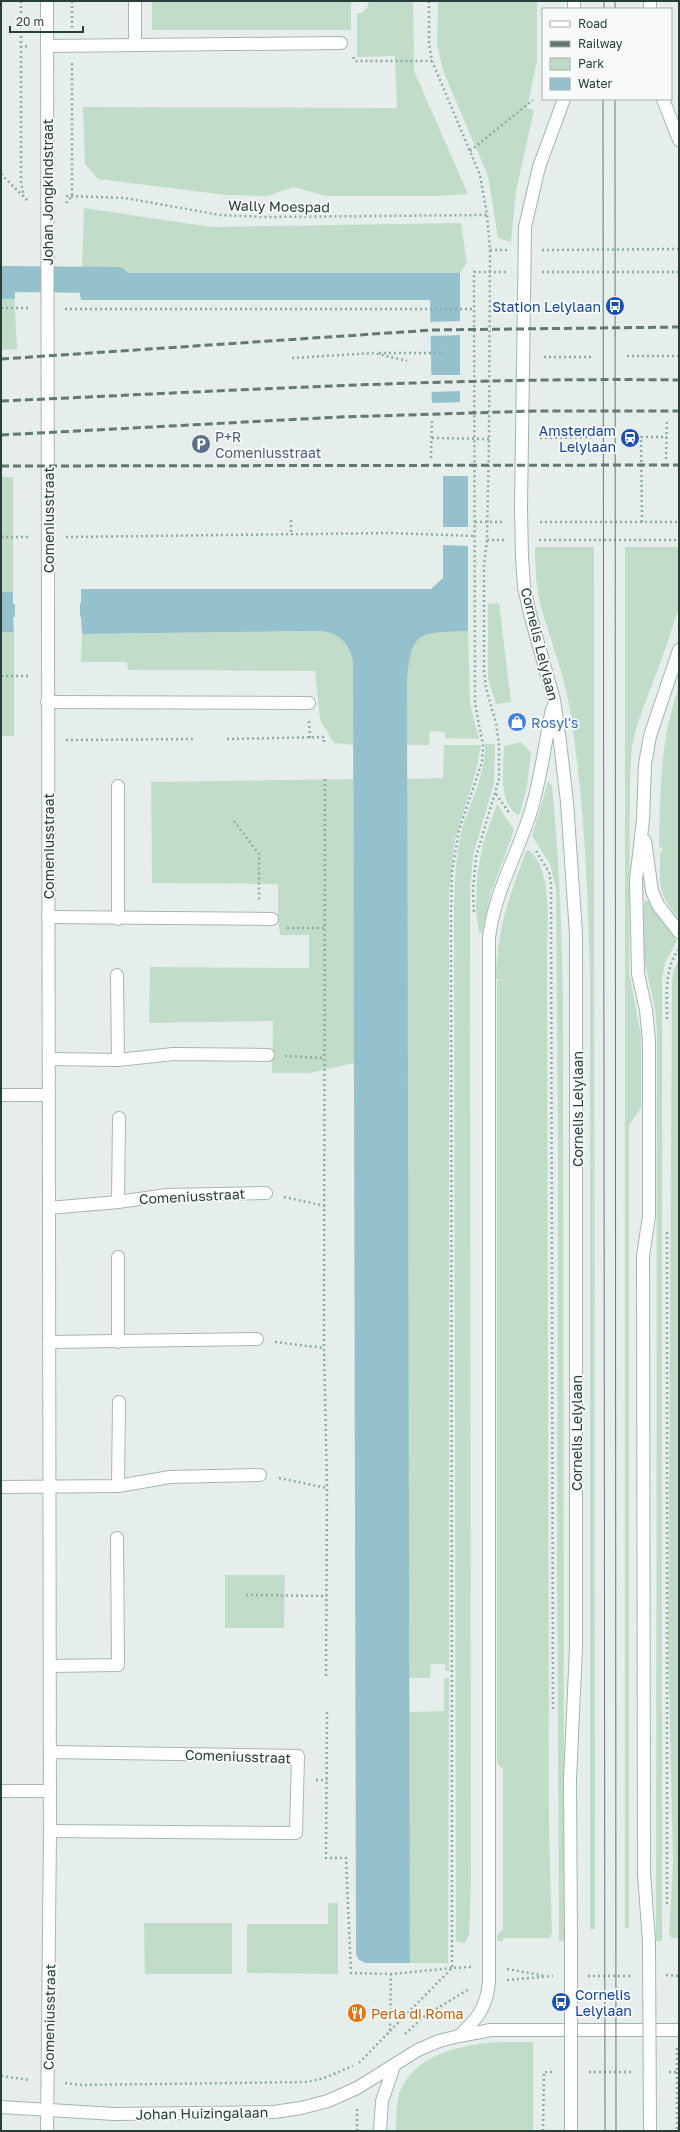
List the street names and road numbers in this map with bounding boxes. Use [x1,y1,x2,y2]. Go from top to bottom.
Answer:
street label: Johan Jongkindstraat [39,119,56,265]
street label: Wally Moespad [228,197,330,215]
street label: Comeniusstraat [40,467,57,573]
street label: Cornelis Lelylaan [518,586,562,702]
street label: Comeniusstraat [40,793,57,899]
street label: Cornelis Lelylaan [569,1051,586,1167]
street label: Comeniusstraat [138,1185,246,1207]
street label: Cornelis Lelylaan [568,1375,585,1491]
street label: Comeniusstraat [185,1746,291,1766]
street label: Comeniusstraat [40,1964,58,2070]
street label: Johan Huizingalaan [136,2103,268,2123]

